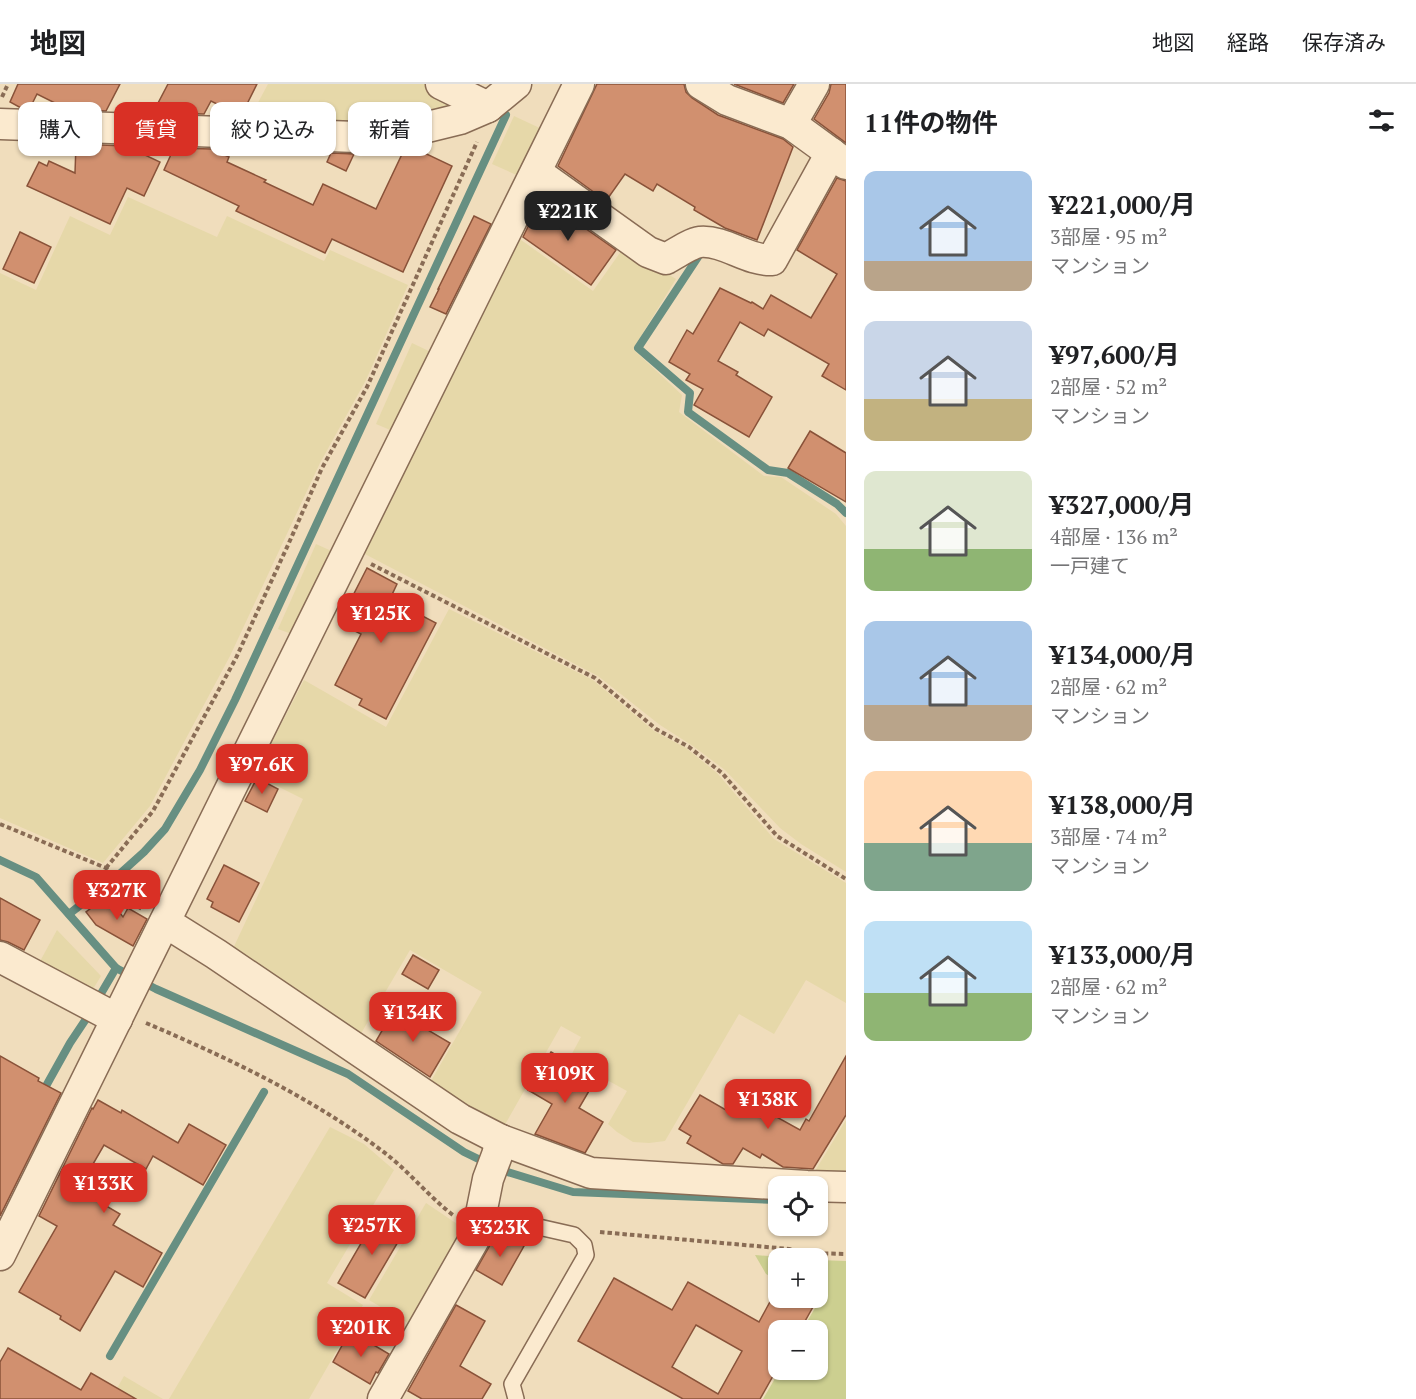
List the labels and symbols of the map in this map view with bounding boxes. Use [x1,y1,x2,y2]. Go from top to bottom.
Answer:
pin: ¥221K [526,191,610,242]
pin: ¥125K [339,593,423,644]
pin: ¥97.6K [213,744,311,795]
pin: ¥327K [75,870,159,921]
pin: ¥134K [371,992,455,1043]
pin: ¥109K [523,1053,607,1104]
pin: ¥138K [726,1079,810,1130]
pin: ¥133K [62,1163,146,1214]
pin: ¥257K [330,1205,414,1256]
pin: ¥323K [458,1207,542,1258]
pin: ¥201K [319,1307,403,1358]

